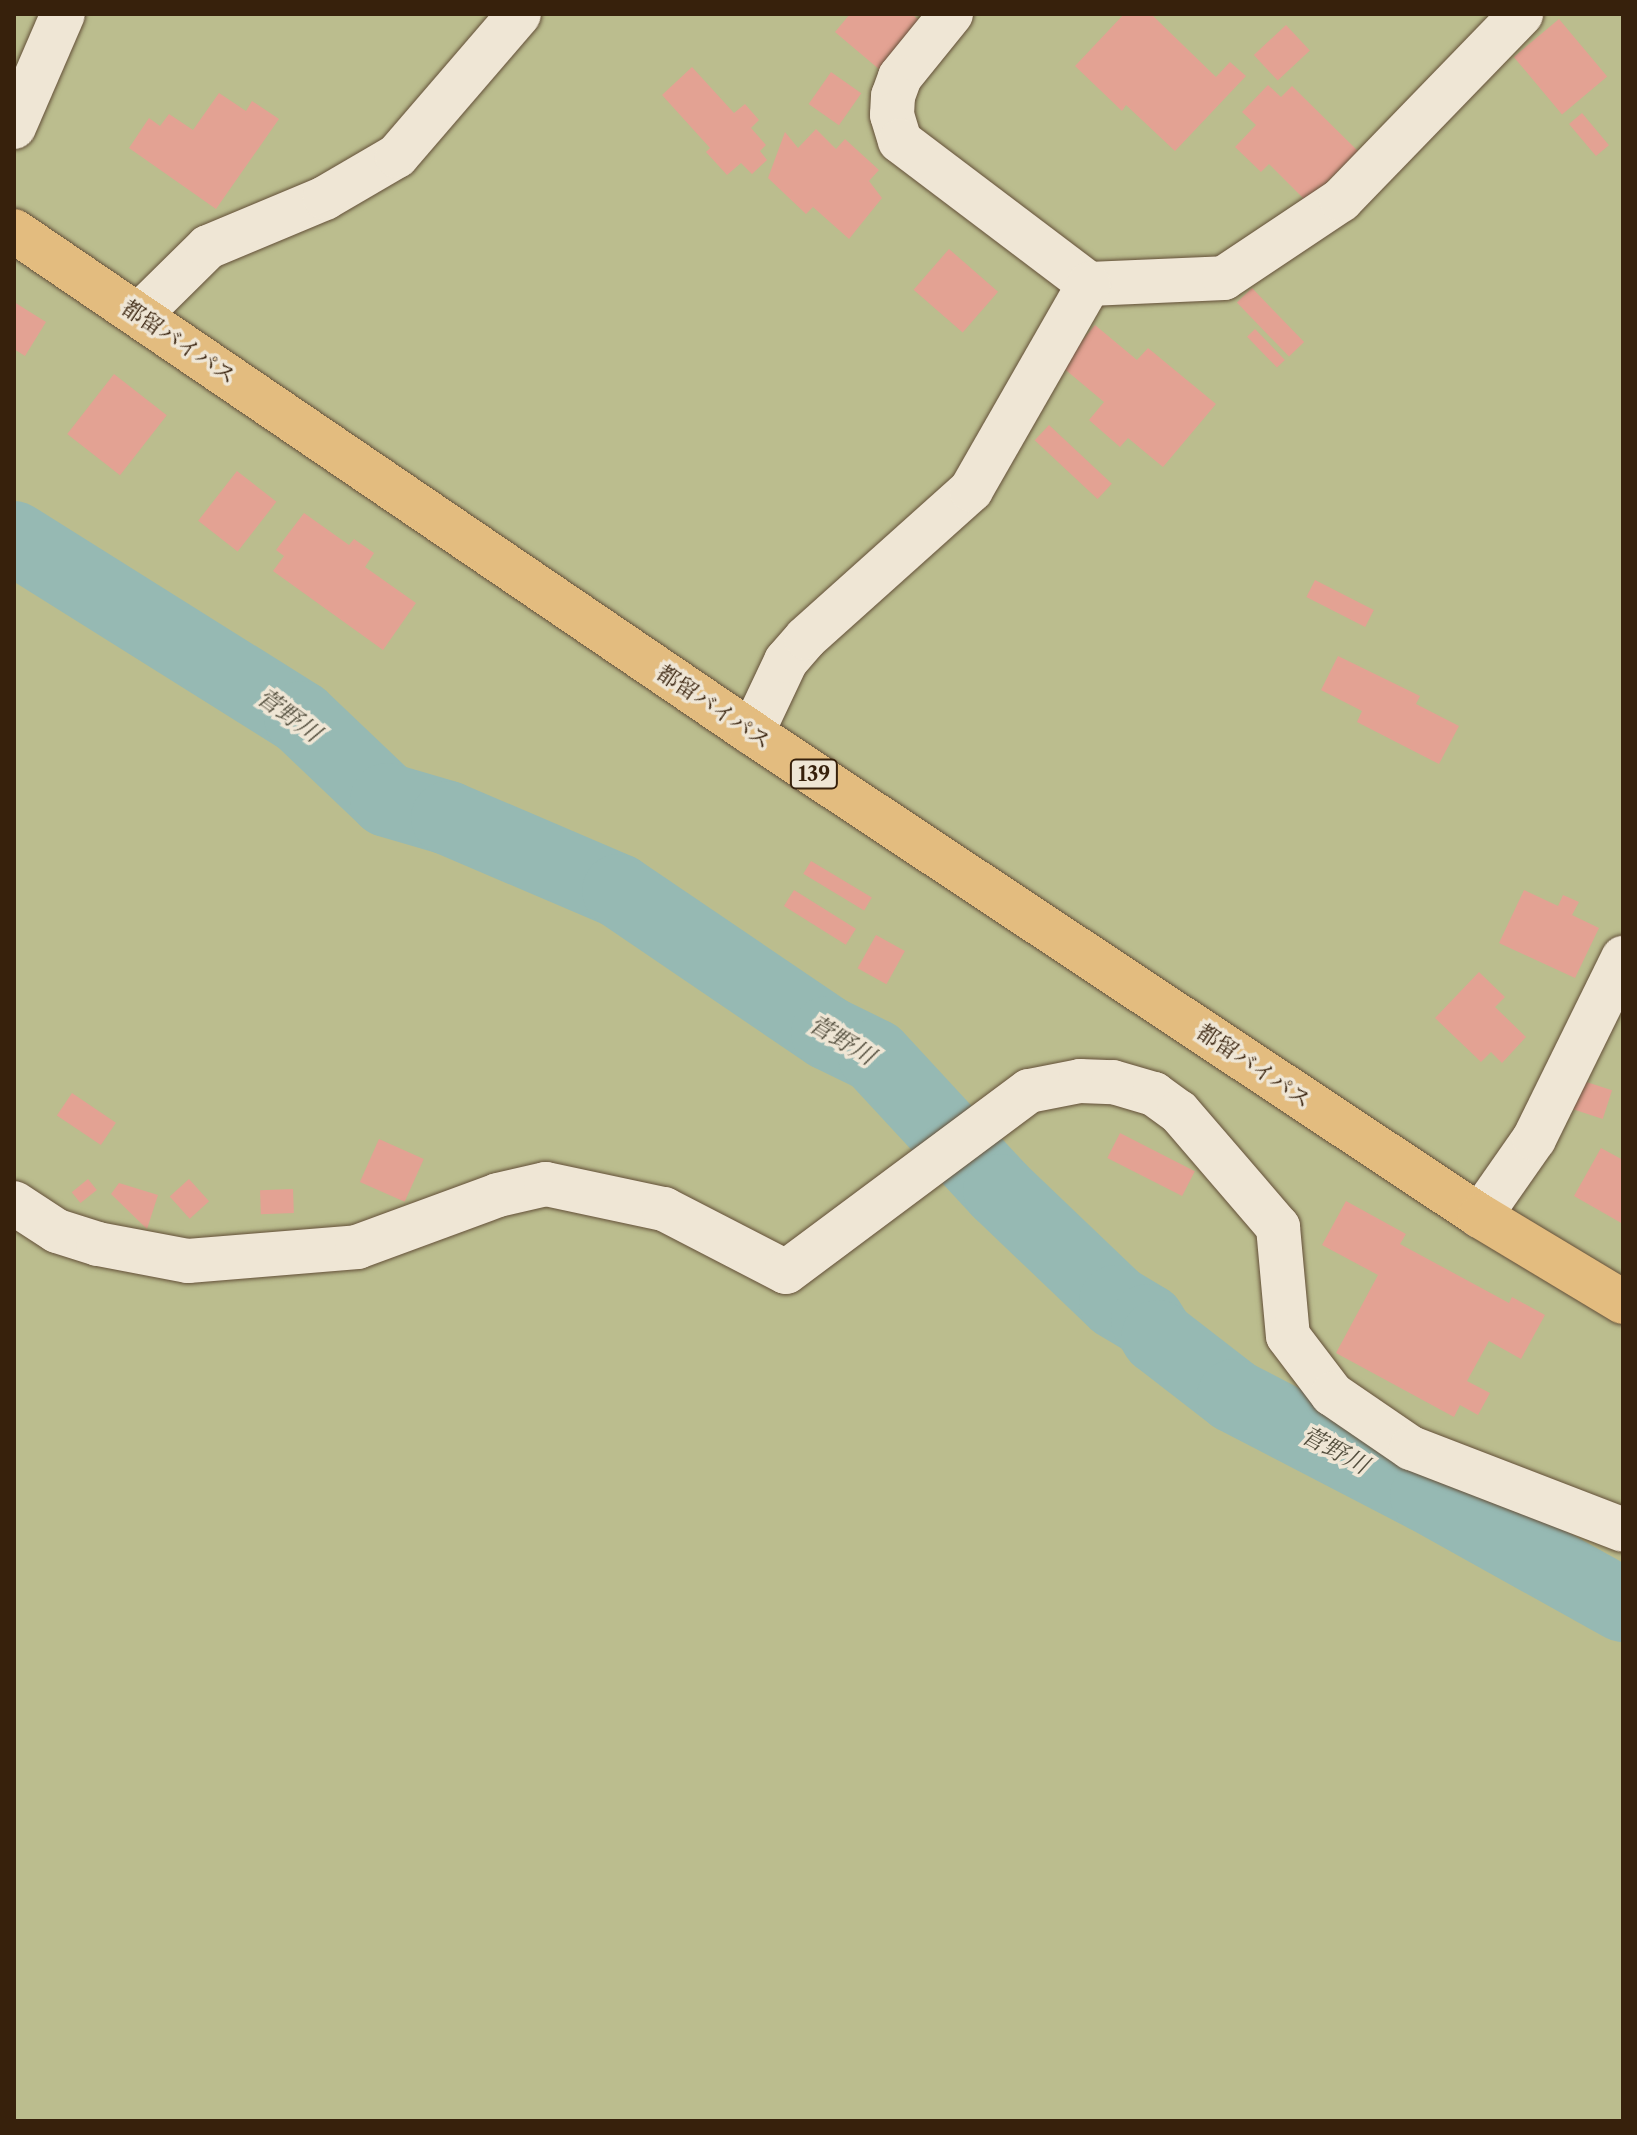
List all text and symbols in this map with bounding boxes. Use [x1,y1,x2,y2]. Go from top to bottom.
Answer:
street label: 都留バイパス [117,294,241,390]
street label: 都留バイパス [652,659,776,755]
water label: 菅野川 [251,682,327,748]
road number: 139 [788,758,840,790]
water label: 菅野川 [804,1009,880,1071]
street label: 都留バイパス [1192,1018,1316,1114]
water label: 菅野川 [1296,1420,1374,1480]

